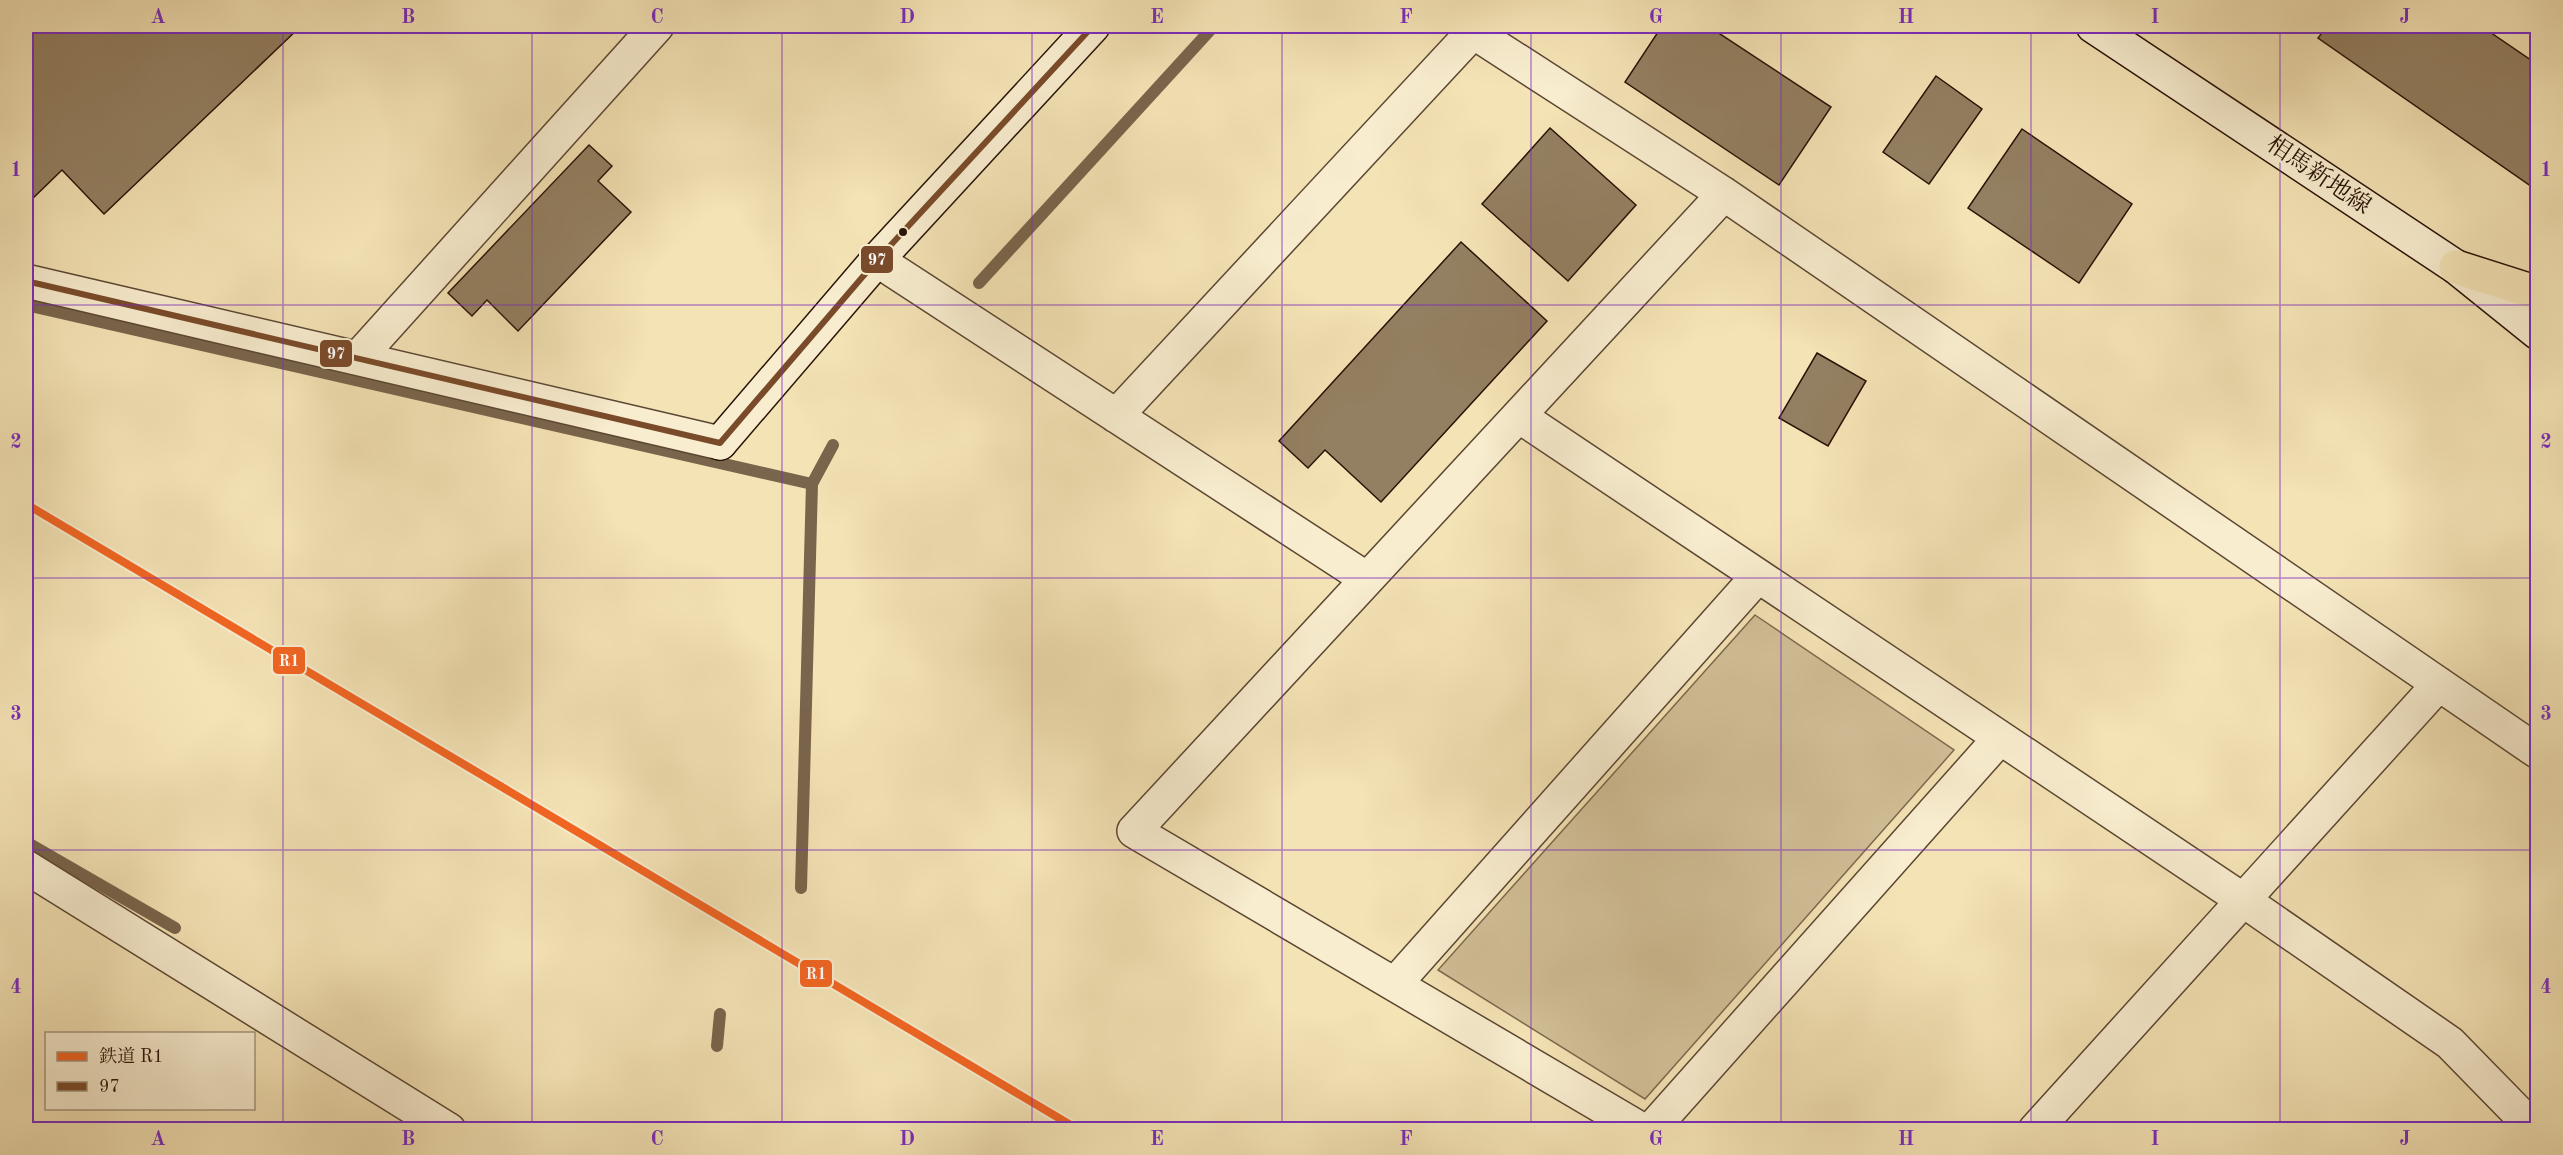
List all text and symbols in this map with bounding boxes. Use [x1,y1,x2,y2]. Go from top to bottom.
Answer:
text: A [150,8,166,28]
text: B [401,8,415,28]
text: C [650,8,664,28]
text: D [899,8,915,28]
text: E [1150,8,1164,28]
text: F [1399,8,1413,28]
text: G [1649,8,1663,28]
text: H [1898,8,1914,28]
text: I [2151,8,2159,28]
text: J [2400,8,2411,28]
street label: 相馬新地線 [2262,130,2376,220]
text: 1 [10,161,22,181]
text: 1 [2540,161,2552,181]
unlabelled marker [897,226,909,238]
line badge: 97 [860,245,894,274]
text: 97 [868,253,886,269]
line badge: 97 [319,339,353,368]
text: 97 [327,347,345,363]
text: 2 [10,433,22,453]
text: 2 [2540,433,2552,453]
line badge: R1 [272,646,306,675]
text: R1 [279,654,299,670]
text: 3 [10,705,22,725]
text: 3 [2540,705,2552,725]
line badge: R1 [799,959,833,988]
text: R1 [806,967,826,983]
text: 4 [10,978,22,998]
text: 4 [2540,978,2552,998]
legend [45,1032,255,1110]
text: 鉄道 R1 [99,1046,163,1066]
text: 97 [99,1078,120,1096]
text: A [150,1130,166,1150]
text: B [401,1130,415,1150]
text: C [650,1130,664,1150]
text: D [899,1130,915,1150]
text: E [1150,1130,1164,1150]
text: F [1399,1130,1413,1150]
text: G [1649,1130,1663,1150]
text: H [1898,1130,1914,1150]
text: I [2151,1130,2159,1150]
text: J [2400,1130,2411,1150]

